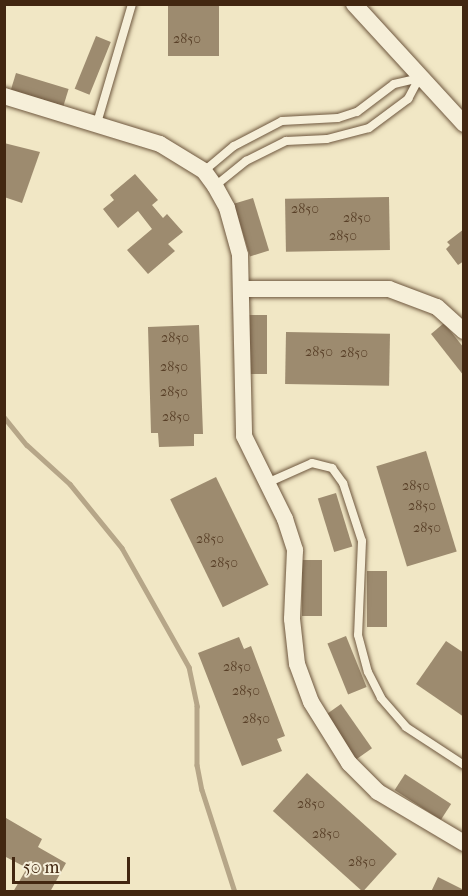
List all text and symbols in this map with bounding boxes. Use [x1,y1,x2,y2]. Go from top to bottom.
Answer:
house number: 2850 [173,31,201,47]
house number: 2850 [291,201,319,217]
house number: 2850 [343,210,371,226]
house number: 2850 [329,228,357,244]
house number: 2850 [161,330,189,346]
house number: 2850 [305,344,333,360]
house number: 2850 [340,345,368,361]
house number: 2850 [160,359,188,375]
house number: 2850 [160,384,188,400]
house number: 2850 [162,409,190,425]
house number: 2850 [402,478,430,494]
house number: 2850 [408,498,436,514]
house number: 2850 [413,520,441,536]
house number: 2850 [196,531,224,547]
house number: 2850 [210,555,238,571]
house number: 2850 [223,659,251,675]
house number: 2850 [232,683,260,699]
house number: 2850 [242,711,270,727]
house number: 2850 [297,796,325,812]
house number: 2850 [312,826,340,842]
scale bar [15,845,134,883]
house number: 2850 [348,854,376,870]
text: 50 m [23,857,59,878]

